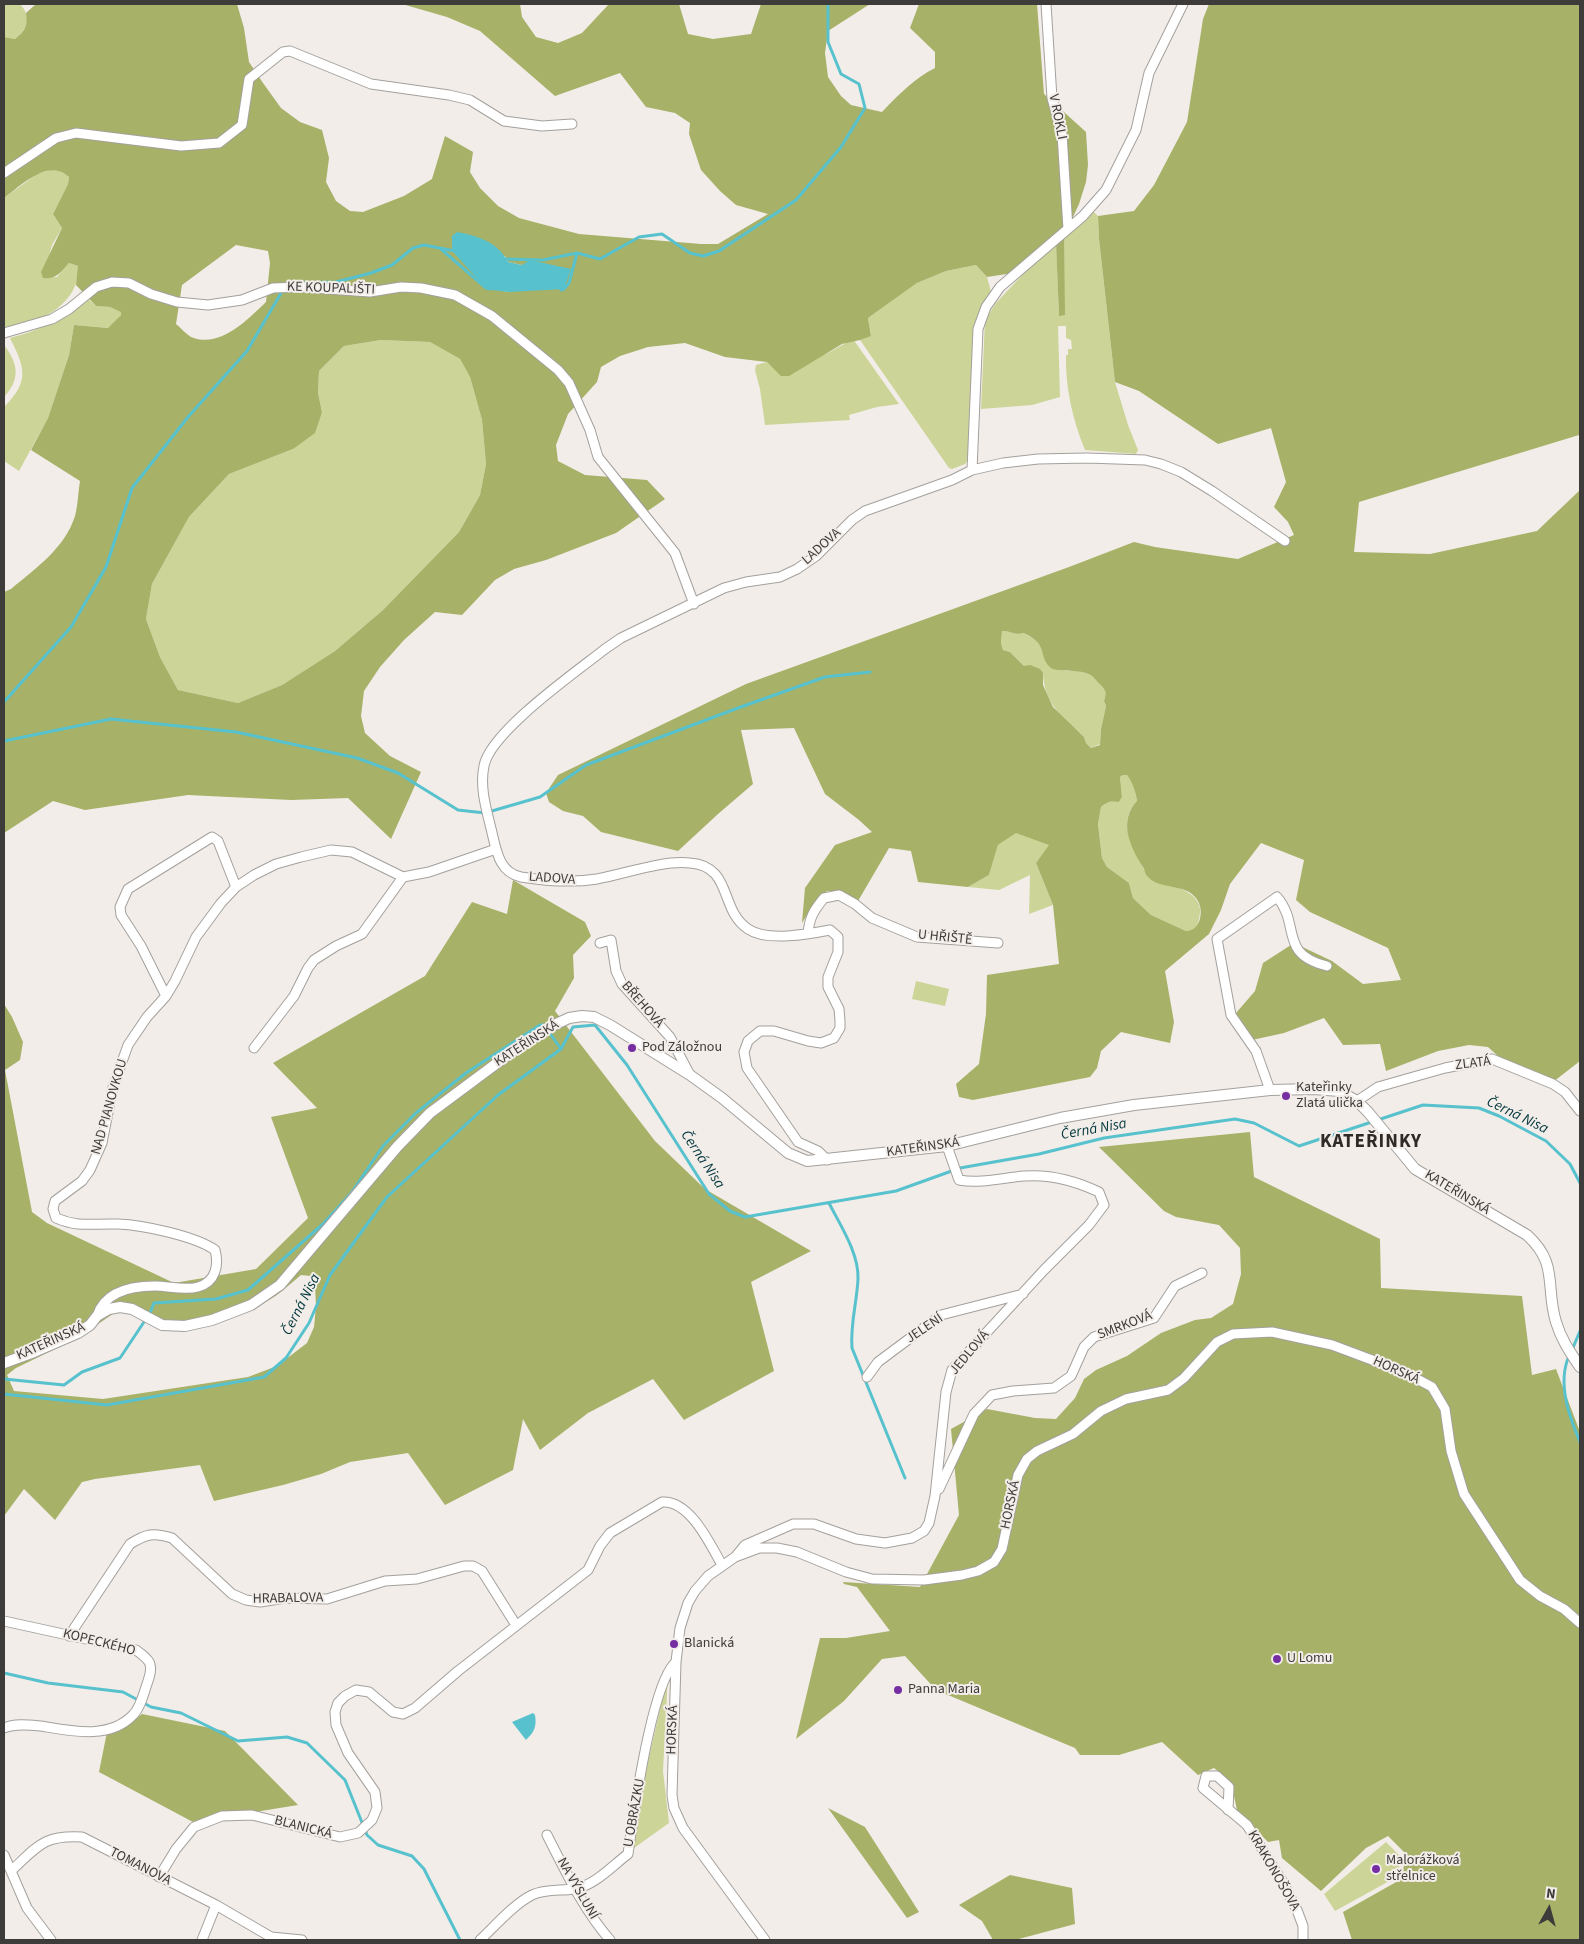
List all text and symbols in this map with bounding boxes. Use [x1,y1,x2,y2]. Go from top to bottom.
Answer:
street label: V ROKLI [1044,93,1070,141]
street label: KE KOUPALIŠTI [287,279,375,299]
street label: LADOVA [799,525,845,569]
street label: LADOVA [528,869,576,889]
street label: U HŘIŠTĚ [917,927,973,949]
street label: BŘEHOVÁ [617,978,667,1032]
street label: KATEŘINSKÁ [492,1017,562,1071]
place label: Pod Záložnou [642,1040,722,1056]
marker: Pod Záložnou [626,1042,638,1054]
street label: ZLATÁ [1454,1053,1492,1075]
street label: NAD PIANOVKOU [88,1057,132,1157]
place label: Kateřinky Zlatá ulička [1296,1080,1363,1112]
marker: Kateřinky Zlatá ulička [1280,1090,1292,1102]
water label: Černá Nisa [1483,1093,1551,1139]
water label: Černá Nisa [1060,1115,1128,1145]
water label: Černá Nisa [676,1127,728,1193]
district label: KATEŘINKY [1319,1132,1423,1154]
street label: KATEŘINSKÁ [885,1135,961,1161]
street label: KATEŘINSKÁ [1421,1167,1493,1219]
water label: Černá Nisa [279,1271,325,1339]
street label: SMRKOVÁ [1095,1308,1155,1344]
street label: JELENÍ [903,1311,947,1347]
street label: KATEŘINSKÁ [14,1319,88,1365]
street label: JEDLOVÁ [947,1327,993,1379]
street label: HORSKÁ [1370,1353,1422,1389]
street label: HORSKÁ [998,1479,1024,1531]
street label: HRABALOVA [253,1590,323,1608]
street label: KOPECKÉHO [61,1626,137,1660]
place label: Blanická [684,1636,734,1652]
marker: Blanická [668,1638,680,1650]
place label: U Lomu [1287,1651,1332,1667]
marker: U Lomu [1271,1653,1283,1665]
place label: Panna Maria [908,1682,980,1698]
marker: Panna Maria [892,1684,904,1696]
street label: HORSKÁ [664,1705,682,1755]
street label: U OBRÁZKU [621,1777,649,1849]
street label: BLANICKÁ [272,1813,334,1843]
street label: KRAKONOŠOVA [1243,1828,1303,1914]
street label: TOMANOVA [106,1844,174,1890]
place label: Malorážková střelnice [1386,1853,1459,1885]
street label: NA VÝSLUNÍ [553,1855,601,1923]
marker: Malorážková střelnice [1370,1863,1382,1875]
north arrow [1524,1884,1574,1934]
text: N [1545,1884,1557,1905]

